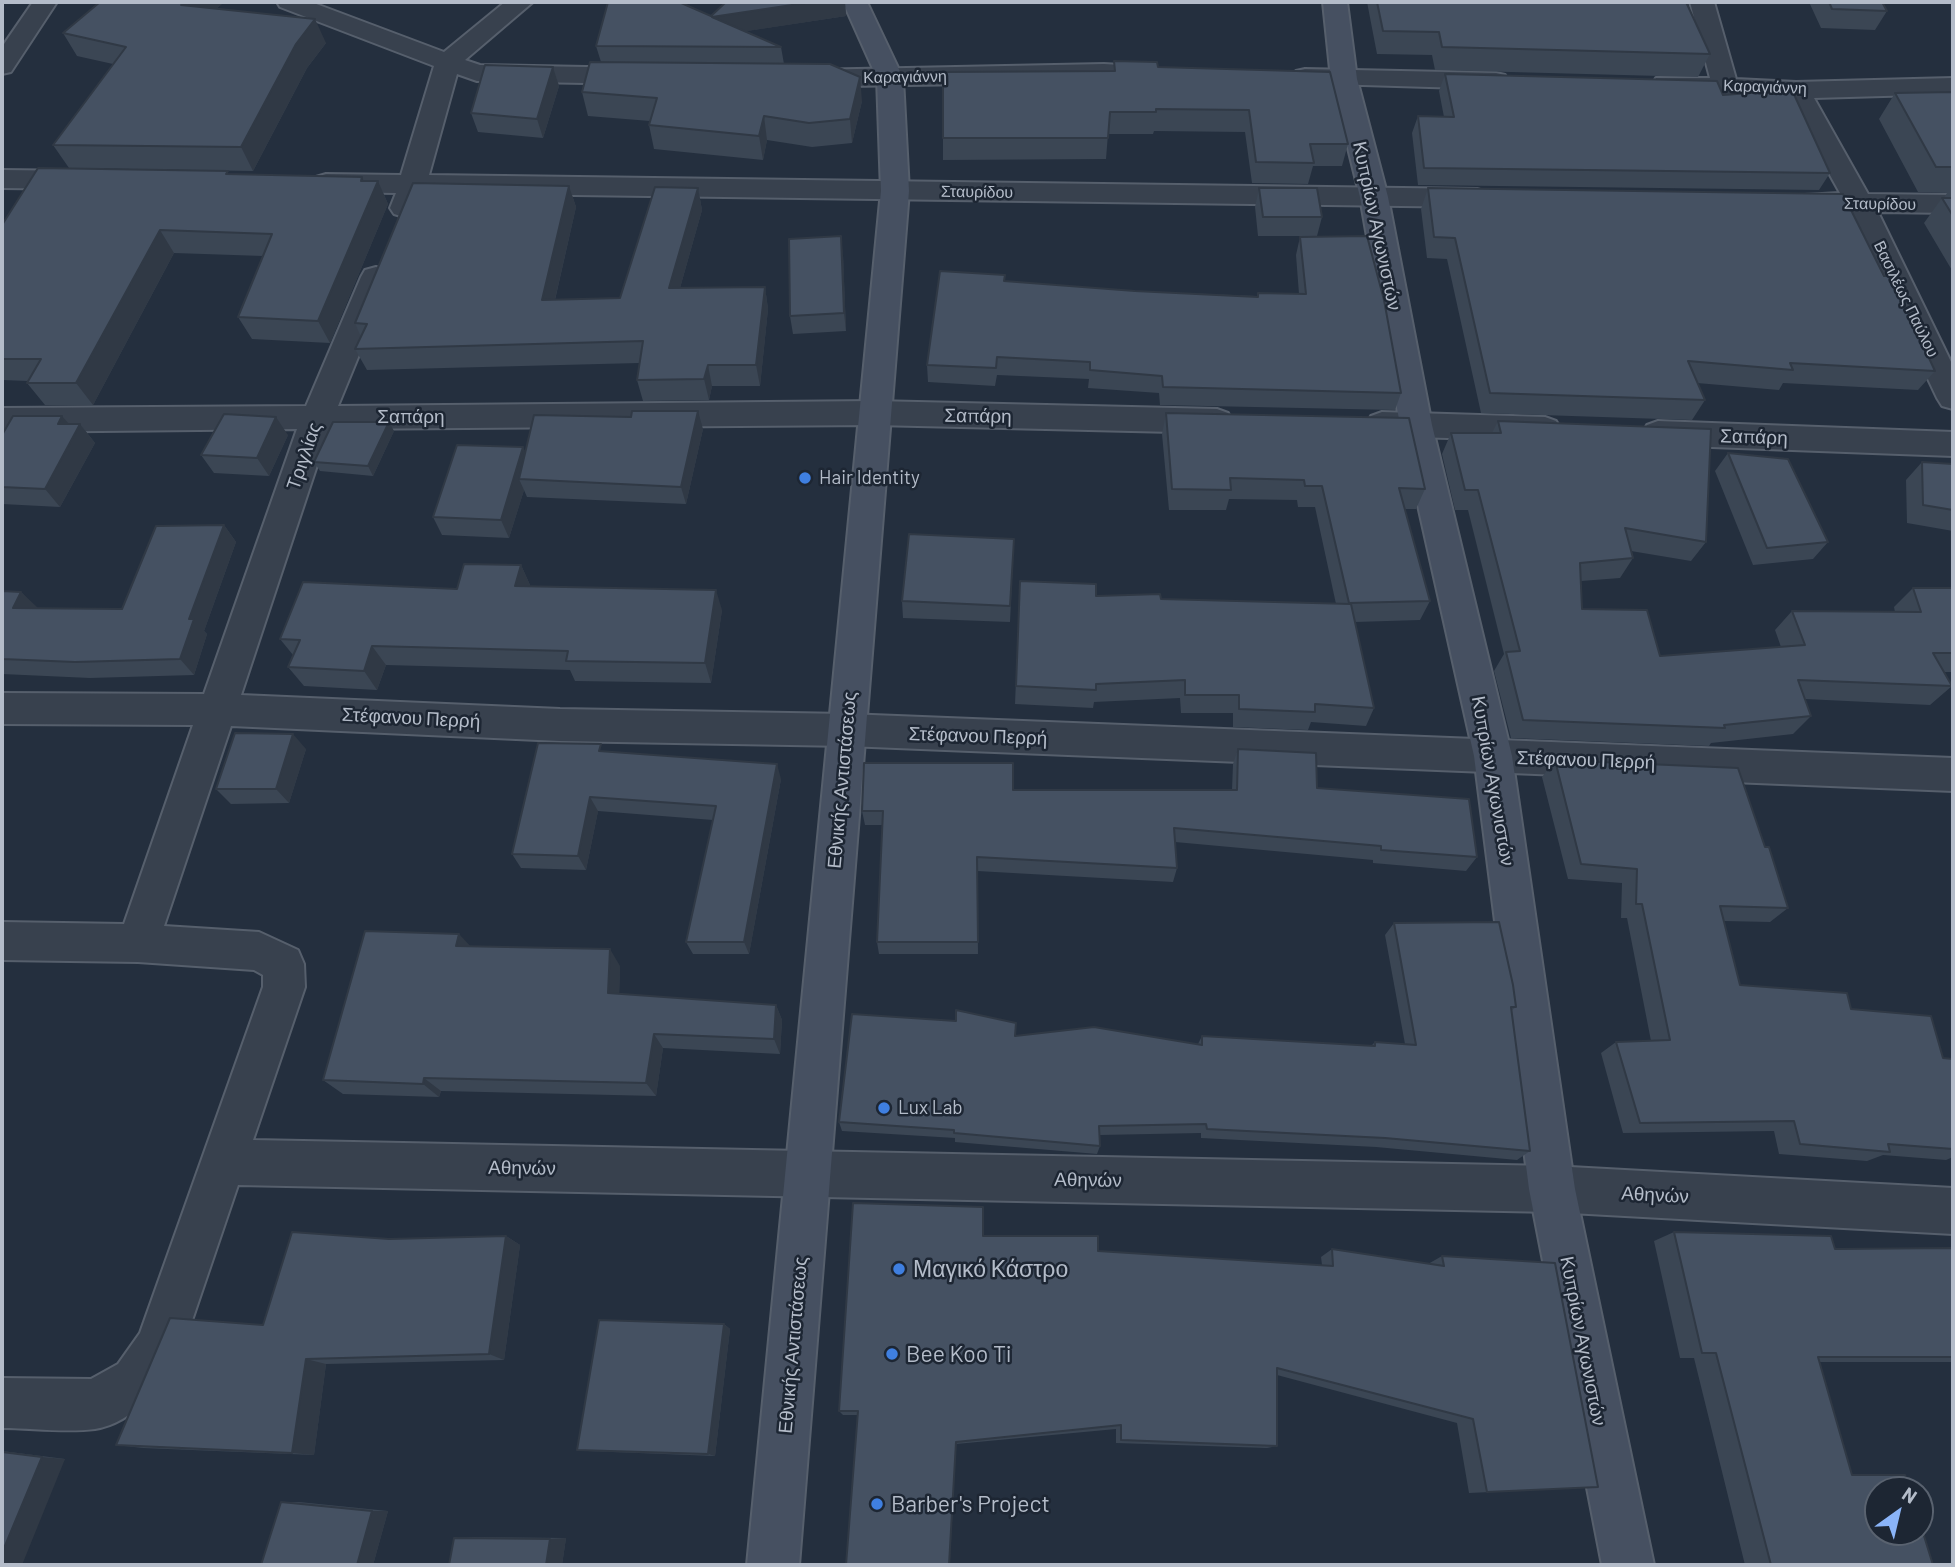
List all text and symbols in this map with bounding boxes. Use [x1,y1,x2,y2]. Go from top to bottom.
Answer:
street label: Καραγιάννη [863,67,947,87]
street label: Καραγιάννη [1723,76,1807,98]
street label: Κυπρίων Αγωνιστών [1348,139,1406,313]
street label: Σταυρίδου [941,182,1013,202]
street label: Σταυρίδου [1844,194,1916,214]
street label: Βασιλέως Παύλου [1870,238,1942,360]
street label: Σαπάρη [944,404,1012,428]
street label: Σαπάρη [377,406,445,428]
street label: Τριγλίας [282,419,326,493]
street label: Σαπάρη [1720,424,1788,450]
place label: Hair Identity [819,467,920,489]
marker: Hair Identity [797,470,813,486]
street label: Εθνικής Αντιστάσεως [823,691,861,869]
street label: Κυπρίων Αγωνιστών [1467,694,1519,868]
street label: Στέφανου Περρή [341,703,481,733]
street label: Στέφανου Περρή [908,722,1048,750]
street label: Στέφανου Περρή [1516,746,1656,774]
place label: Lux Lab [898,1097,963,1119]
marker: Lux Lab [876,1100,892,1116]
street label: Αθηνών [488,1156,556,1180]
street label: Αθηνών [1054,1168,1122,1192]
street label: Αθηνών [1621,1182,1689,1208]
street label: Κυπρίων Αγωνιστών [1555,1254,1611,1428]
place label: Μαγικό Κάστρο [913,1255,1068,1283]
street label: Εθνικής Αντιστάσεως [774,1256,812,1434]
marker: Μαγικό Κάστρο [891,1261,907,1277]
place label: Bee Koo Ti [906,1340,1012,1368]
marker: Bee Koo Ti [884,1346,900,1362]
north arrow [1864,1476,1934,1546]
text: N [1898,1482,1922,1508]
place label: Barber's Project [891,1490,1050,1518]
marker: Barber's Project [869,1496,885,1512]

